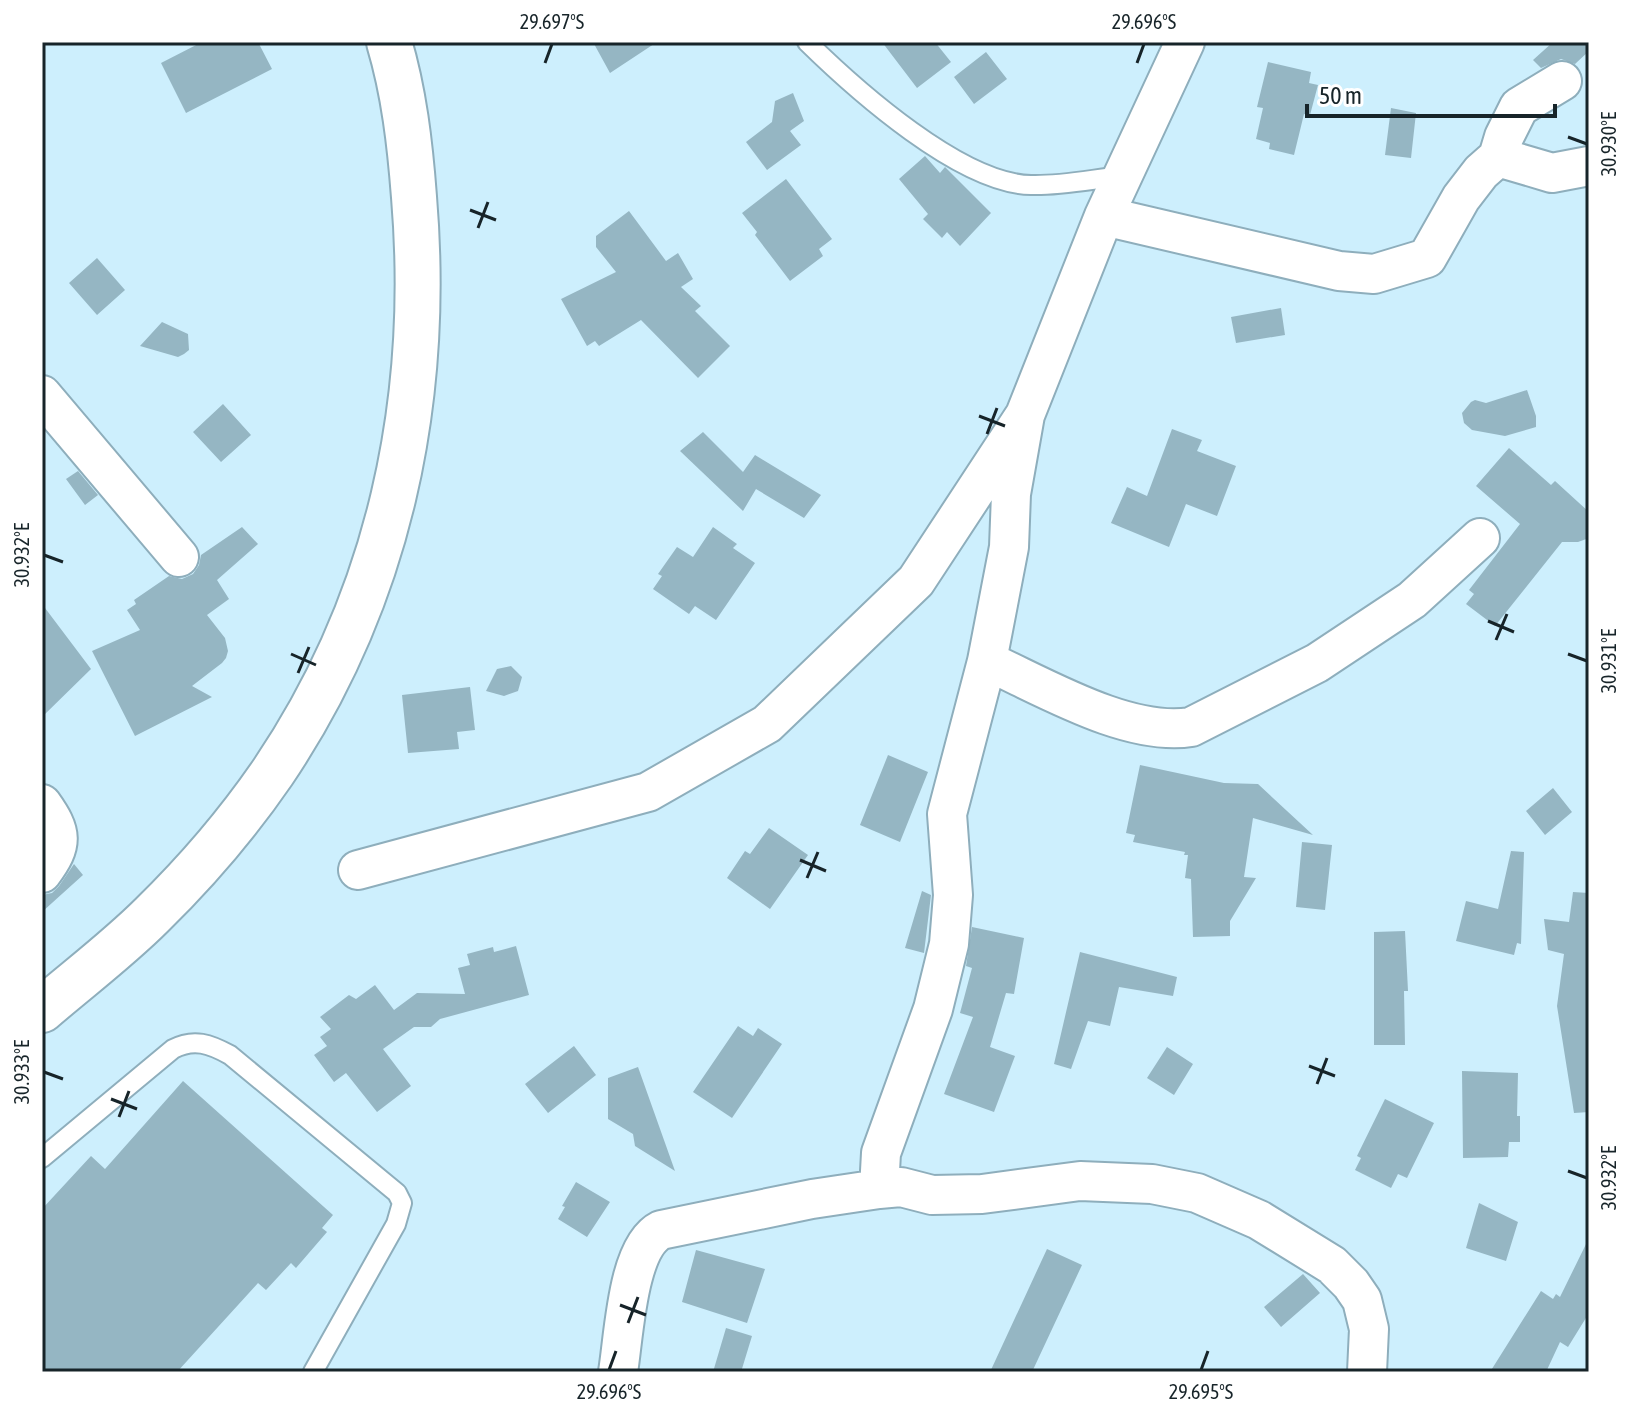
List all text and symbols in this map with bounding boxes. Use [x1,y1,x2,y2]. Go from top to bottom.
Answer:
text: 29.697°S [520,10,584,33]
text: 29.696°S [1112,10,1176,33]
scale bar [1307,68,1555,118]
text: 50 m [1319,82,1362,109]
text: 30.930°E [1597,111,1620,176]
text: 30.932°E [10,522,33,587]
text: 30.931°E [1597,628,1620,693]
text: 30.933°E [10,1039,33,1104]
text: 30.932°E [1597,1145,1620,1210]
text: 29.696°S [577,1380,641,1403]
text: 29.695°S [1169,1380,1233,1403]

